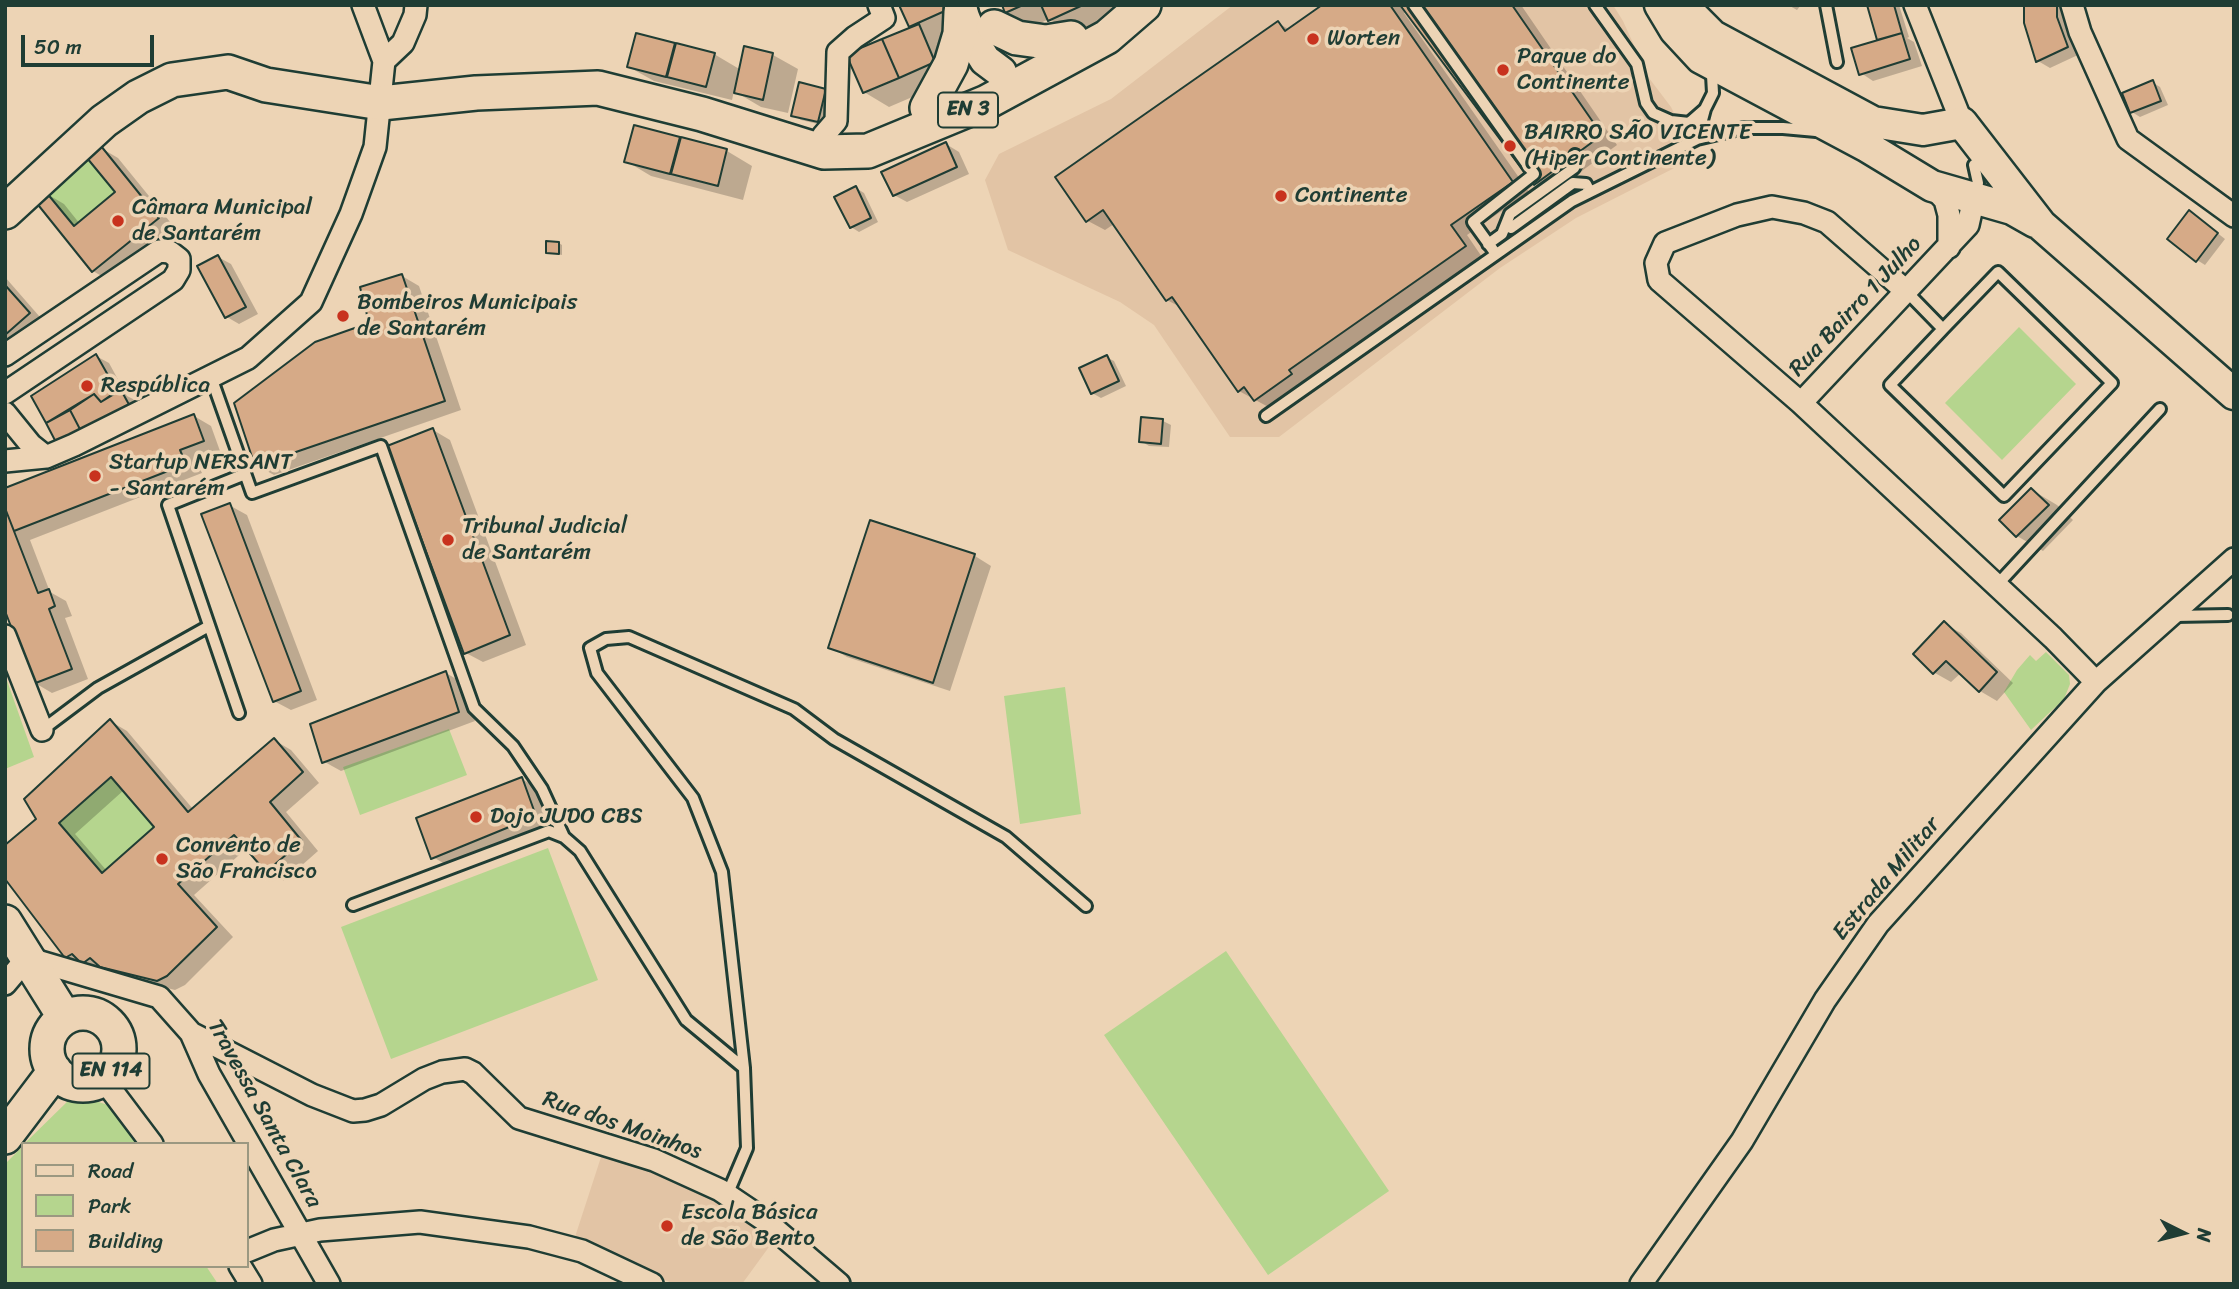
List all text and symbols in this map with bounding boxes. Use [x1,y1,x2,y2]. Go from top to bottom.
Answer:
scale bar [24,21,158,65]
place label: Worten [1327,25,1400,53]
text: 50 m [34,28,82,66]
marker: Worten [1305,31,1321,47]
place label: Parque do Continente [1517,43,1630,97]
marker: Parque do Continente [1495,62,1511,78]
road number: EN 3 [938,92,998,128]
place label: BAIRRO SÃO VICENTE (Hiper Continente) [1524,119,1751,173]
marker: BAIRRO SÃO VICENTE (Hiper Continente) [1502,138,1518,154]
place label: Continente [1295,182,1408,210]
marker: Continente [1273,188,1289,204]
place label: Câmara Municipal de Santarém [132,194,312,248]
marker: Câmara Municipal de Santarém [110,213,126,229]
street label: Rua Bairro 1 Julho [1784,231,1928,383]
place label: Bombeiros Municipais de Santarém [357,289,577,343]
marker: Bombeiros Municipais de Santarém [335,308,351,324]
place label: Respública [101,372,210,400]
marker: Respública [79,378,95,394]
place label: Startup NERSANT - Santarém [109,449,292,503]
marker: Startup NERSANT - Santarém [87,468,103,484]
place label: Tribunal Judicial de Santarém [462,513,627,567]
marker: Tribunal Judicial de Santarém [440,532,456,548]
place label: Dojo JUDO CBS [490,803,643,831]
marker: Dojo JUDO CBS [468,809,484,825]
street label: Estrada Militar [1827,812,1947,946]
place label: Convento de São Francisco [176,832,317,886]
marker: Convento de São Francisco [154,851,170,867]
street label: Travessa Santa Clara [201,1015,327,1213]
road number: EN 114 [72,1054,150,1088]
street label: Rua dos Moinhos [539,1086,705,1166]
legend [21,1142,248,1268]
text: Road [88,1152,133,1190]
text: Park [88,1187,131,1225]
north arrow [2148,1198,2218,1268]
place label: Escola Básica de São Bento [681,1199,818,1253]
marker: Escola Básica de São Bento [659,1218,675,1234]
text: Building [88,1222,163,1260]
text: N [2187,1227,2221,1244]

